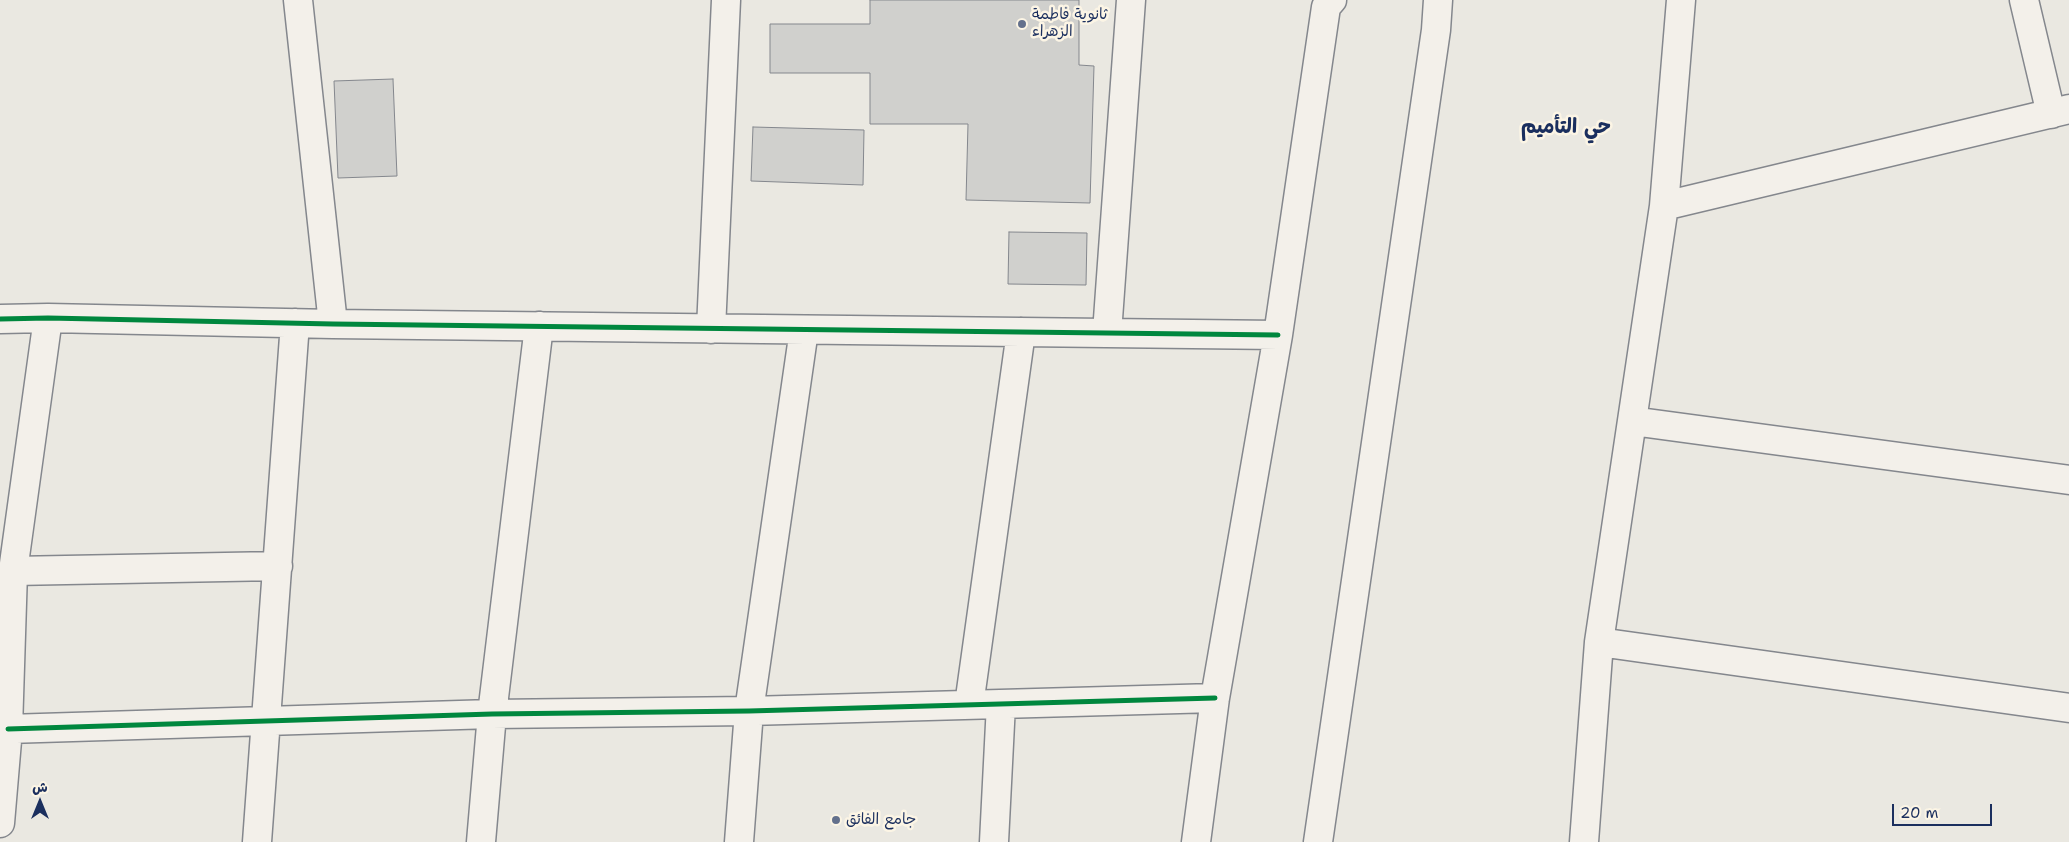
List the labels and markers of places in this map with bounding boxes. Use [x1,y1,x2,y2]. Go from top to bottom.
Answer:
place label: ثانوية فاطمة الزهراء [1032,6,1107,41]
marker: ثانوية فاطمة الزهراء [1016,18,1028,30]
place label: جامع الفائق [846,811,916,829]
marker: جامع الفائق [830,814,842,826]

